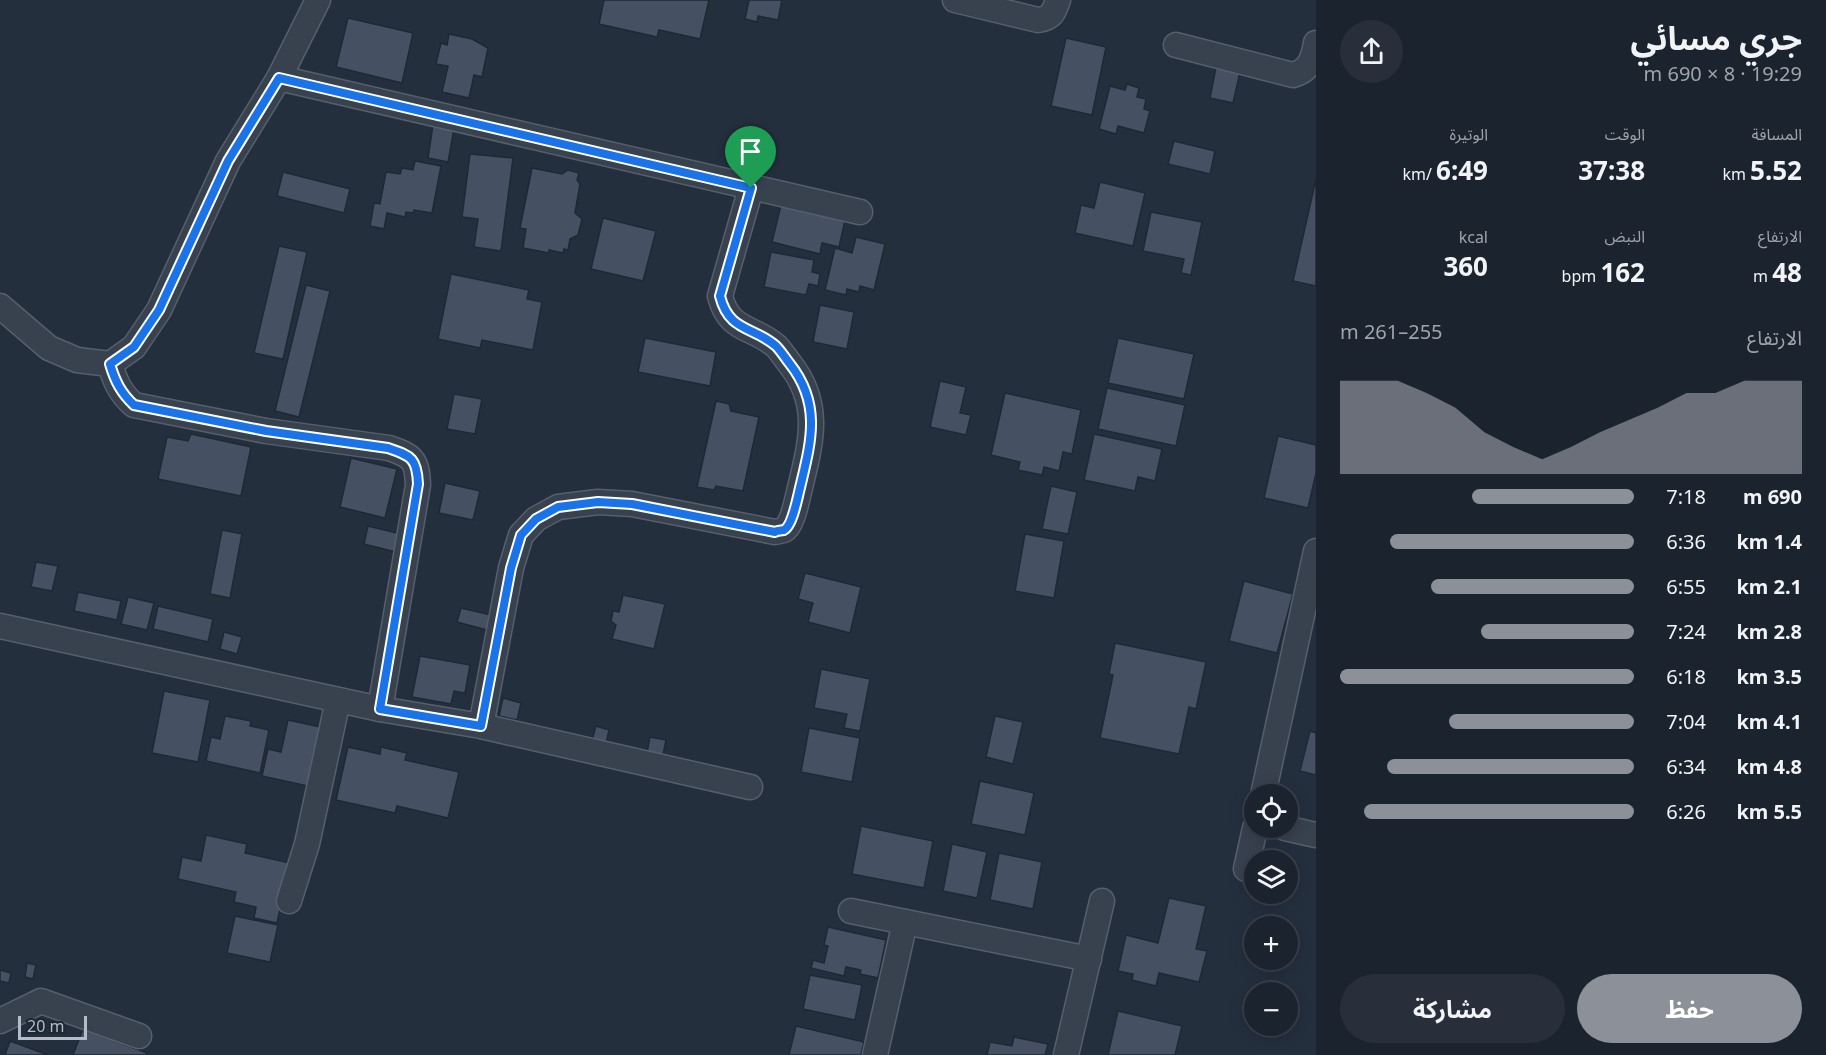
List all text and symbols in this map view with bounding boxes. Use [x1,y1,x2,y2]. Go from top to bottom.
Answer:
text: جري مسائي [1631,15,1802,60]
button: share [1340,20,1403,83]
text: 19:29 · 8 × 690 m [1644,60,1802,87]
text: الوتيرة [1450,123,1488,145]
text: الوقت [1605,123,1645,145]
text: المسافة [1752,123,1802,145]
pin [725,126,776,188]
icon: arrive [734,135,767,168]
text: 6:49 [1436,152,1488,188]
text: 37:38 [1578,152,1645,188]
text: 5.52 [1750,152,1802,188]
text: /km [1402,163,1436,185]
text: km [1722,163,1750,185]
text: النبض [1604,225,1645,247]
text: الارتفاع [1758,225,1802,247]
text: kcal [1459,226,1488,248]
text: 360 [1443,248,1488,284]
text: 162 [1600,254,1645,290]
text: 48 [1772,254,1802,290]
text: bpm [1562,265,1600,287]
text: m [1753,265,1772,287]
text: 255–261 m [1340,318,1443,345]
text: الارتفاع [1747,324,1802,351]
text: 7:18 [1666,483,1706,510]
text: 690 m [1743,483,1802,510]
text: 6:36 [1666,528,1706,555]
text: 1.4 km [1736,528,1802,555]
text: 6:55 [1666,573,1706,600]
text: 2.1 km [1736,573,1802,600]
text: 7:24 [1666,618,1706,645]
text: 2.8 km [1736,618,1802,645]
text: 6:18 [1666,663,1706,690]
text: 3.5 km [1736,663,1802,690]
text: 7:04 [1666,708,1706,735]
text: 4.1 km [1736,708,1802,735]
text: 6:34 [1666,753,1706,780]
text: 4.8 km [1736,753,1802,780]
map controls [1244,784,1298,1036]
button: locate [1244,784,1298,838]
text: 6:26 [1666,798,1706,825]
text: 5.5 km [1736,798,1802,825]
button: layers [1244,850,1298,904]
button: + [1244,916,1298,970]
button: مشاركة [1340,974,1565,1043]
button: حفظ [1577,974,1802,1043]
button: − [1244,982,1298,1036]
scale bar [18,1013,87,1040]
text: 20 m [27,1015,64,1037]

